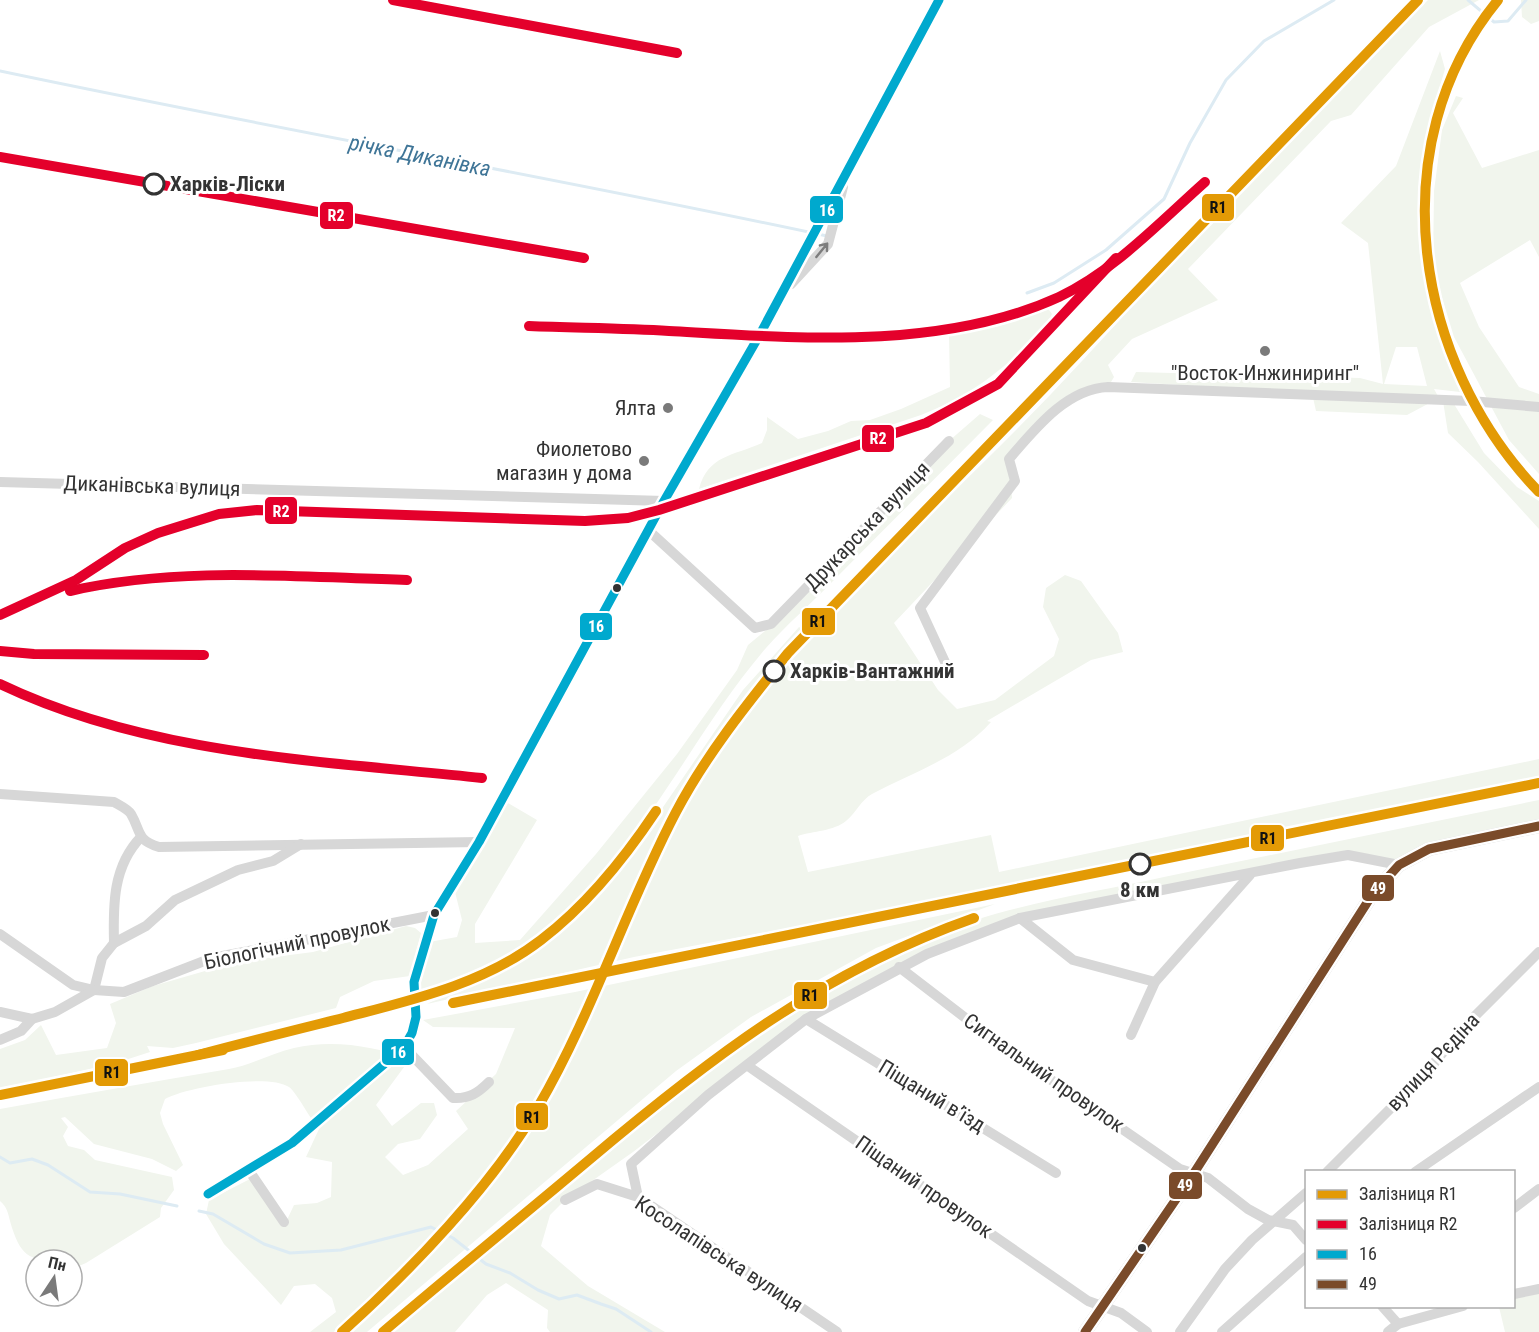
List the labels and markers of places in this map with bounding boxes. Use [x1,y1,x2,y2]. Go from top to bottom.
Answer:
place label: Харків-Ліски [170,172,285,196]
marker: Харків-Ліски [143,173,165,195]
marker: "Восток-Инжиниринг" [1258,344,1272,358]
place label: "Восток-Инжиниринг" [1171,361,1359,385]
place label: Ялта [615,396,656,420]
marker: Ялта [661,401,675,415]
place label: Фиолетово магазин у дома [496,437,632,485]
marker: Фиолетово магазин у дома [637,454,651,468]
unlabelled marker [611,582,623,594]
place label: Харків-Вантажний [790,659,955,683]
marker: Харків-Вантажний [763,660,785,682]
marker: 8 км [1129,853,1151,875]
place label: 8 км [1120,878,1160,902]
unlabelled marker [429,907,441,919]
unlabelled marker [1136,1242,1148,1254]

